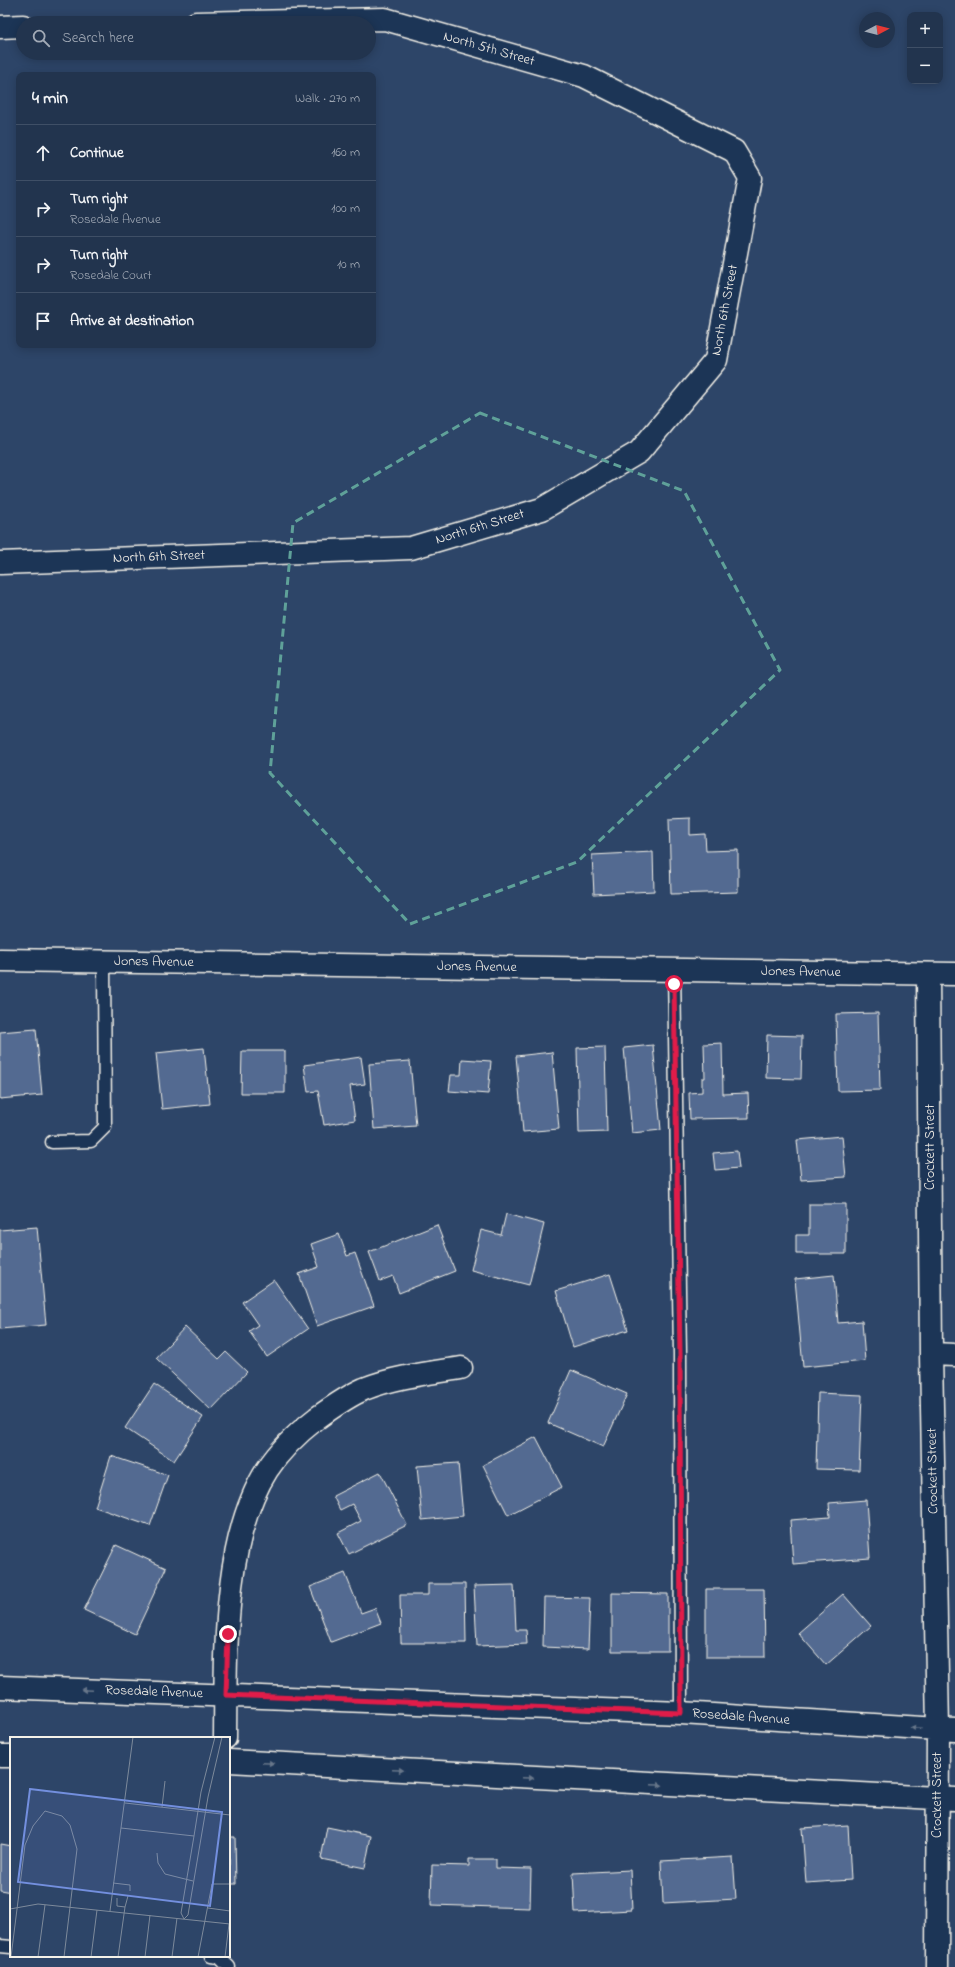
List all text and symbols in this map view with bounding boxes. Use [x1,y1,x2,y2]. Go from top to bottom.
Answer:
north arrow [859,12,895,48]
map controls [907,12,943,84]
button: + [907,12,943,48]
search box [16,16,376,60]
street label: North 5th Street [441,26,537,72]
icon: search [30,27,52,49]
text: Search here [62,27,134,49]
button: − [907,48,943,84]
text: 4 min [32,86,68,111]
text: Walk · 270 m [295,89,360,108]
icon: ahead [32,142,54,164]
text: Continue [70,142,124,164]
text: 160 m [331,143,360,162]
text: Turn right [70,188,128,210]
icon: right [32,198,54,220]
text: 100 m [331,199,360,218]
text: Rosedale Avenue [70,210,161,229]
text: Turn right [70,244,128,266]
icon: right [32,254,54,276]
text: 10 m [337,255,360,274]
street label: North 6th Street [706,262,744,357]
text: Rosedale Court [70,266,152,285]
icon: arrive [32,310,54,332]
text: Arrive at destination [70,310,194,332]
street label: North 6th Street [433,503,527,551]
street label: North 6th Street [113,545,206,569]
street label: Jones Avenue [114,951,195,973]
street label: Jones Avenue [437,956,518,978]
street label: Jones Avenue [761,961,842,983]
route start [665,975,683,993]
street label: Crockett Street [920,1104,941,1190]
street label: Crockett Street [922,1427,944,1514]
route end [219,1625,237,1643]
street label: Rosedale Avenue [105,1680,204,1704]
one-way arrow [80,1687,93,1693]
street label: Rosedale Avenue [691,1703,791,1731]
one-way arrow [909,1725,922,1731]
inset map [10,1737,230,1957]
street label: Crockett Street [927,1752,948,1838]
one-way arrow [262,1760,274,1767]
one-way arrow [392,1767,404,1774]
one-way arrow [522,1774,534,1781]
one-way arrow [651,1781,663,1788]

